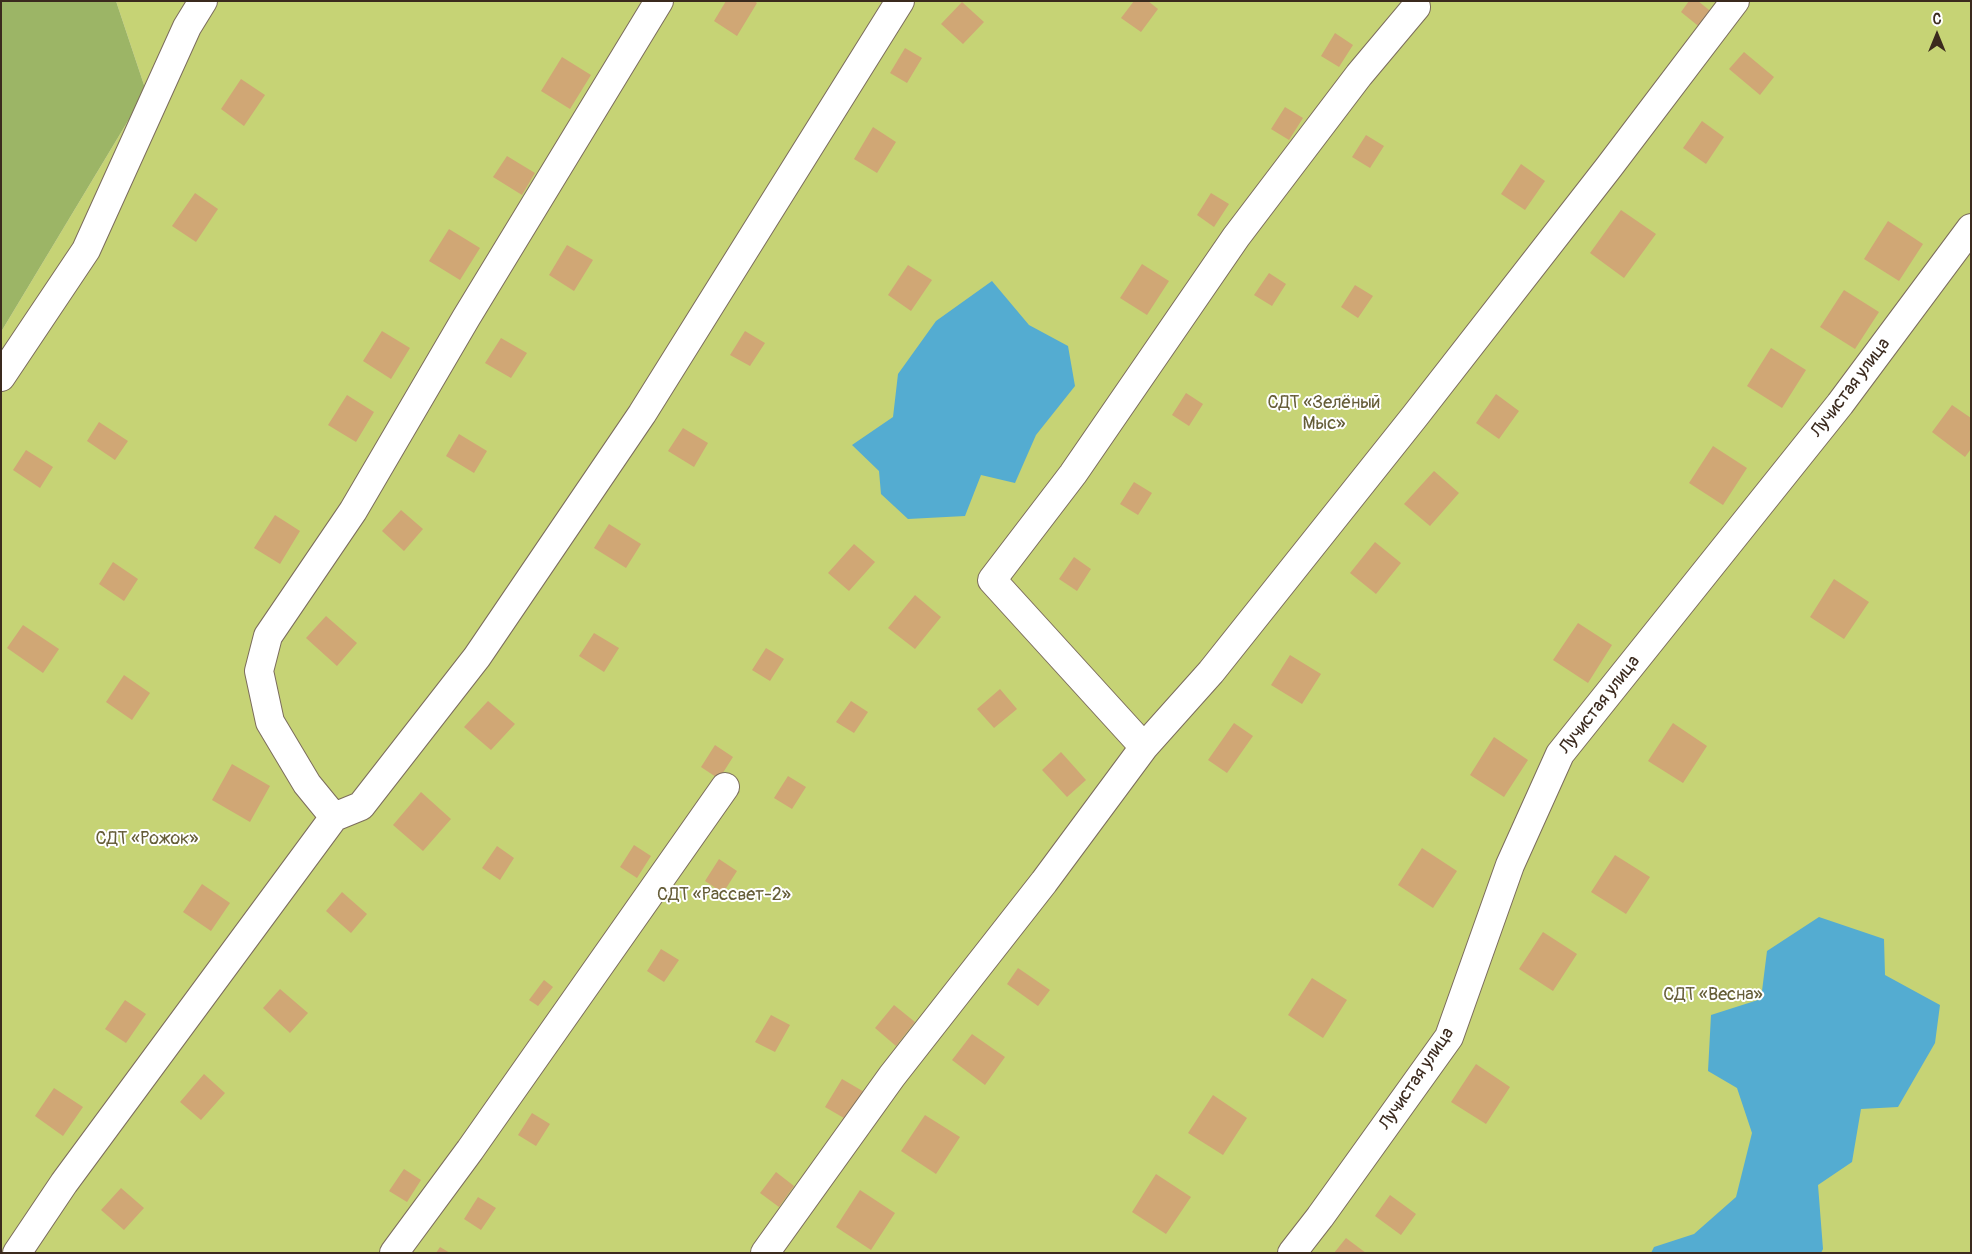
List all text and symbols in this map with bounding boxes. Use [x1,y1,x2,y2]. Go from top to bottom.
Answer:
north arrow [1912,10,1962,60]
text: С [1933,11,1941,28]
street label: Лучистая улица [1807,334,1895,442]
park label: СДТ «Зелёный Мыс» [1268,392,1380,434]
street label: Лучистая улица [1555,651,1645,759]
park label: СДТ «Рожок» [96,828,198,850]
park label: СДТ «Рассвет-2» [657,884,791,906]
park label: СДТ «Весна» [1663,984,1763,1006]
street label: Лучистая улица [1375,1024,1459,1134]

